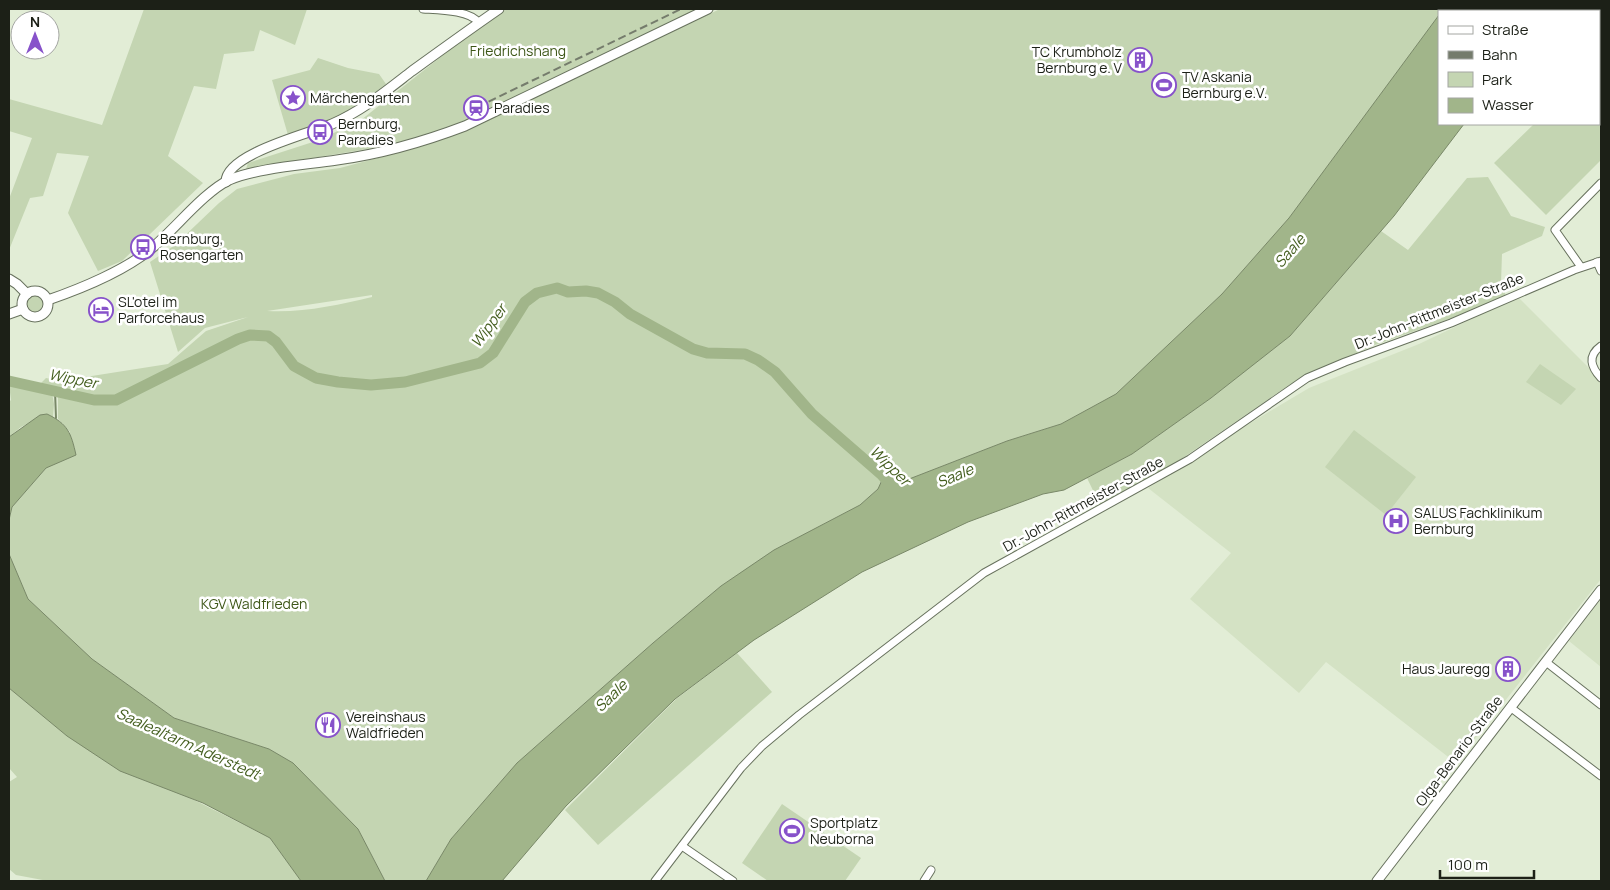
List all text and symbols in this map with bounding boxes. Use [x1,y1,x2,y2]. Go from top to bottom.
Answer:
north arrow [10,10,60,60]
legend [1438,10,1600,125]
text: N [30,12,40,31]
text: Straße [1482,19,1529,40]
park label: Friedrichshang [470,41,566,60]
place label: TC Krumbholz Bernburg e. V [1032,42,1123,77]
text: Bahn [1482,44,1517,65]
building icon: TC Krumbholz Bernburg e. V [1127,47,1153,73]
place label: TV Askania Bernburg e.V. [1182,67,1267,102]
text: Park [1482,69,1512,90]
sports icon: TV Askania Bernburg e.V. [1151,72,1177,98]
place icon: Märchengarten [280,85,306,111]
place label: Märchengarten [310,88,410,107]
text: Wasser [1482,94,1534,115]
station icon: Paradies [463,95,489,121]
place label: Paradies [494,98,550,117]
place label: Bernburg, Paradies [338,114,402,149]
bus stop icon: Bernburg, Paradies [307,119,333,145]
water label: Saale [1269,228,1311,272]
place label: Bernburg, Rosengarten [160,229,243,264]
bus stop icon: Bernburg, Rosengarten [130,234,156,260]
street label: Dr.-John-Rittmeister-Straße [1352,268,1526,353]
place label: SL'otel im Parforcehaus [118,292,204,327]
hotel icon: SL'otel im Parforcehaus [88,297,114,323]
water label: Wipper [466,298,513,352]
water label: Wipper [47,364,102,394]
water label: Wipper [865,441,917,492]
street label: Dr.-John-Rittmeister-Straße [999,451,1166,556]
water label: Saale [933,458,978,493]
place label: SALUS Fachklinikum Bernburg [1414,503,1542,538]
hospital icon: SALUS Fachklinikum Bernburg [1383,508,1409,534]
park label: KGV Waldfrieden [201,594,307,613]
building icon: Haus Jauregg [1495,656,1521,682]
place label: Haus Jauregg [1402,659,1490,678]
water label: Saale [590,674,633,716]
street label: Olga-Benario-Straße [1411,692,1506,810]
water label: Saalealtarm Aderstedt [113,702,265,785]
place label: Vereinshaus Waldfrieden [346,707,426,742]
restaurant icon: Vereinshaus Waldfrieden [315,712,341,738]
place label: Sportplatz Neuborna [810,813,878,848]
sports icon: Sportplatz Neuborna [779,818,805,844]
scale bar [1440,848,1534,880]
text: 100 m [1448,854,1488,875]

